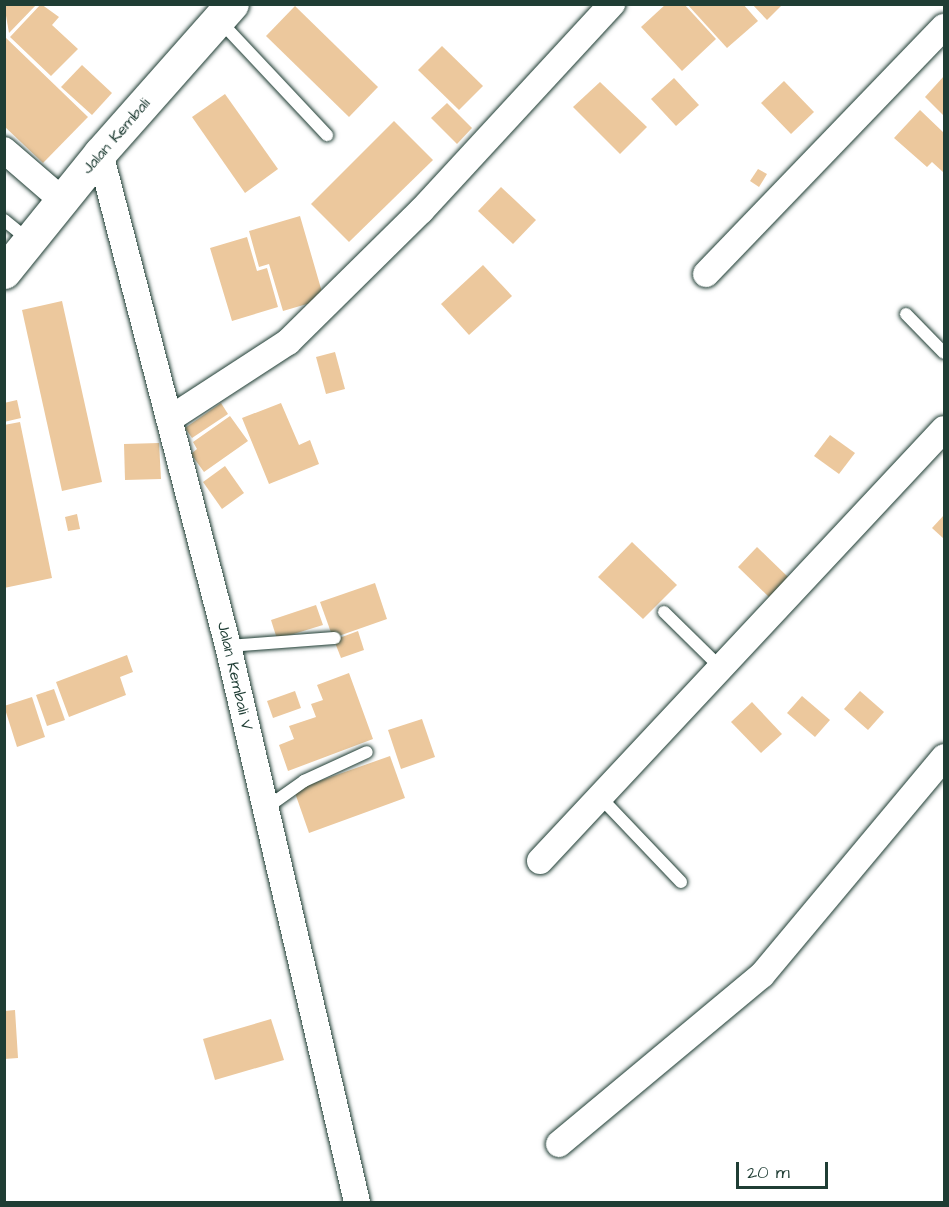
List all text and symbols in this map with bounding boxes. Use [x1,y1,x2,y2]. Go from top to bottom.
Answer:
street label: Jalan Kembali [78,94,154,178]
street label: Jalan Kembali V [213,620,257,732]
scale bar [739,1150,830,1188]
text: 20 m [747,1160,790,1185]

